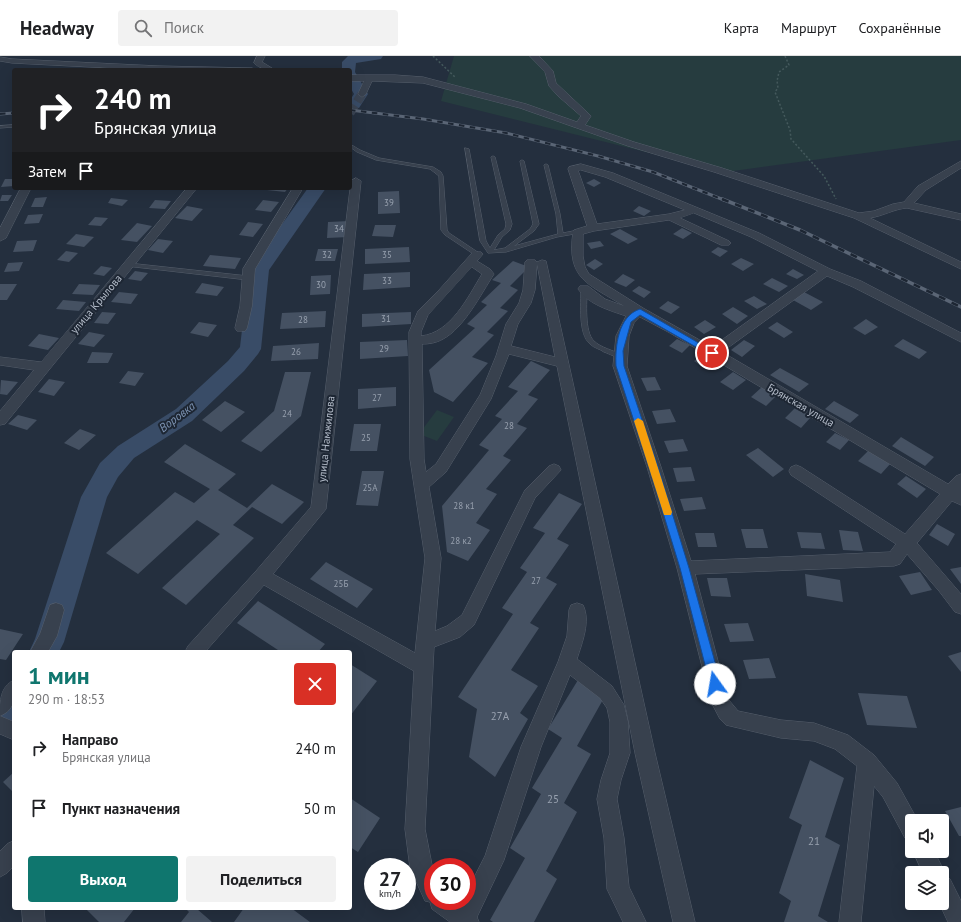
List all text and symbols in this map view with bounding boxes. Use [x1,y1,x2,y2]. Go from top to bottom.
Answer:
search box [118,10,398,46]
text: Headway [20,16,94,40]
icon: search [132,17,154,39]
text: Поиск [164,18,204,37]
text: Карта [724,19,759,37]
text: Маршрут [781,19,836,37]
text: Сохранённые [858,19,941,37]
text: 240 m [94,80,171,117]
icon: right [28,84,80,136]
text: Брянская улица [94,116,217,139]
icon: arrive [75,160,97,182]
text: Затем [28,162,67,181]
house number: 39 [384,197,394,208]
house number: 34 [334,223,344,234]
house number: 32 [322,249,332,260]
house number: 35 [382,249,392,260]
street label: улица Крылова [67,271,125,337]
house number: 33 [382,275,392,286]
house number: 30 [316,279,326,290]
house number: 31 [381,313,391,324]
house number: 28 [298,314,308,325]
pin [695,336,729,370]
icon: arrive [701,342,723,364]
house number: 29 [379,343,389,354]
house number: 26 [291,346,301,357]
street label: Брянская улица [765,380,837,430]
house number: 27 [372,392,382,403]
street label: улица Намжилова [315,395,337,483]
water label: Воровка [156,398,198,435]
house number: 24 [282,408,292,419]
house number: 28 [504,420,514,431]
house number: 25 [361,432,371,443]
house number: 25А [362,482,378,493]
house number: 28 к1 [453,500,475,511]
house number: 28 к2 [450,535,472,546]
house number: 27 [531,575,541,586]
house number: 25Б [334,578,348,589]
text: 1 мин [28,660,90,691]
button: close [294,663,336,705]
position arrow [694,663,736,705]
text: 290 m · 18:53 [28,691,105,708]
house number: 27А [491,709,510,723]
text: Направо [62,730,118,749]
icon: right [28,737,50,759]
text: 240 m [295,739,336,758]
text: Брянская улица [62,749,151,766]
house number: 25 [547,792,559,806]
icon: arrive [28,797,50,819]
text: Пункт назначения [62,799,180,818]
text: 50 m [303,799,336,818]
map controls [905,814,949,910]
button: sound [905,814,949,858]
house number: 21 [808,834,820,848]
button: Выход [28,856,178,902]
button: Поделиться [186,856,336,902]
speed limit sign: 30 [424,858,476,910]
text: 27 [379,866,401,892]
button: layers [905,866,949,910]
text: km/h [379,887,401,900]

